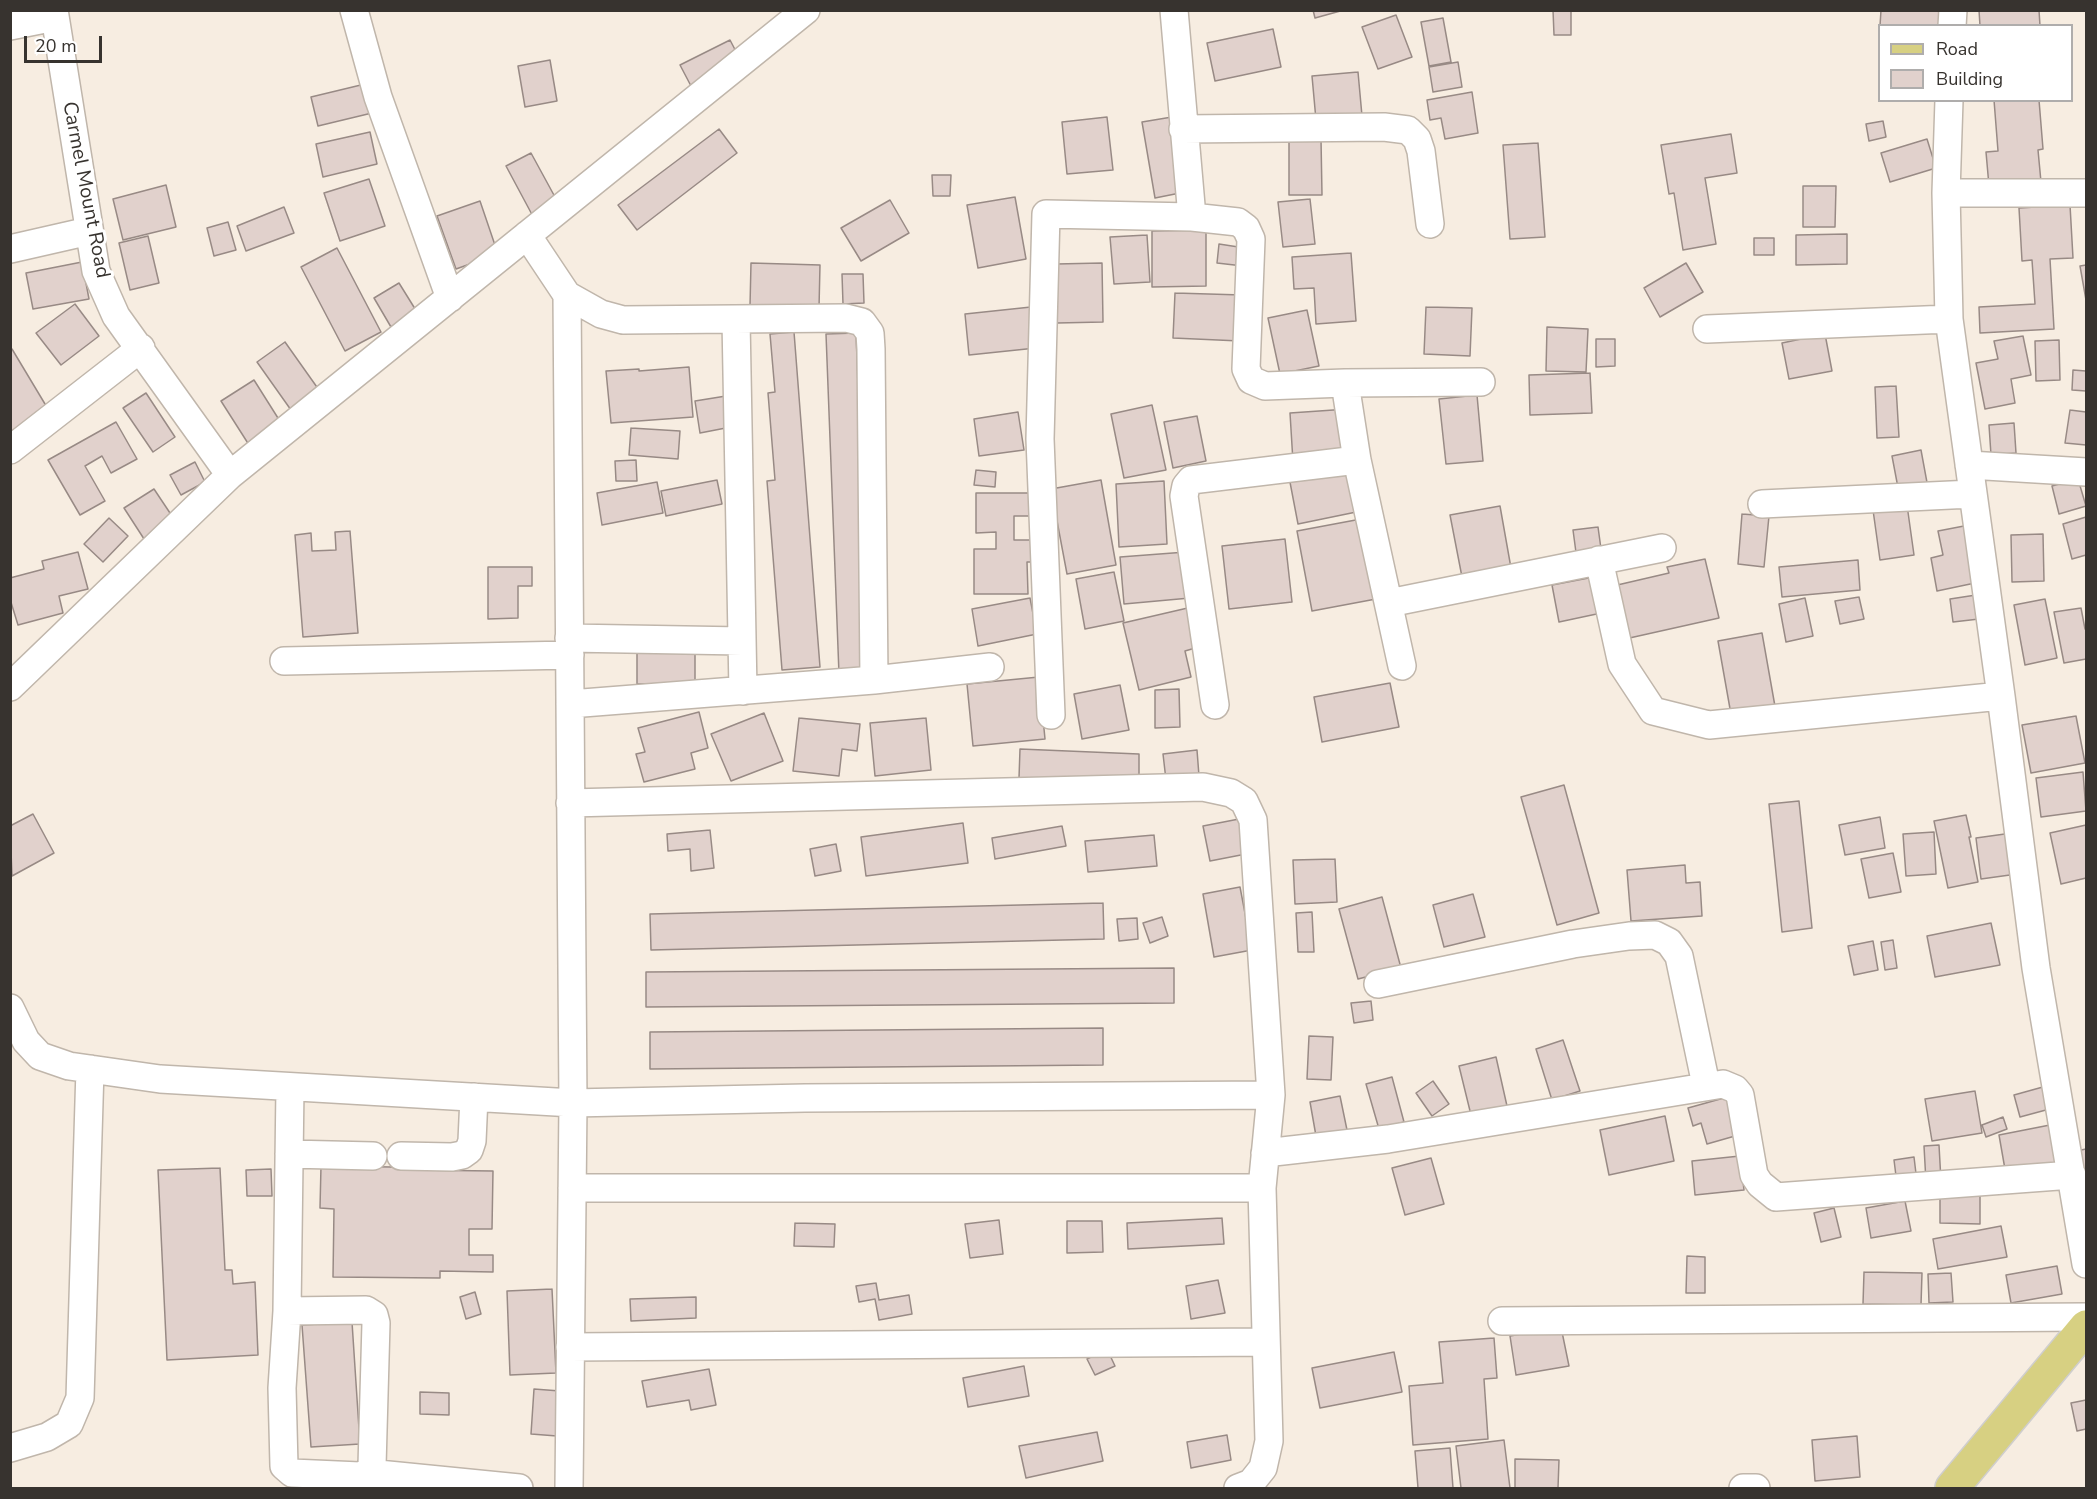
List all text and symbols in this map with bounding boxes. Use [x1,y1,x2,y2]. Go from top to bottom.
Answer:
scale bar [27,24,105,62]
legend [1878,24,2073,102]
text: 20 m [35,34,77,58]
text: Road [1936,37,1978,61]
text: Building [1936,67,2003,91]
street label: Carmel Mount Road [56,100,114,280]

